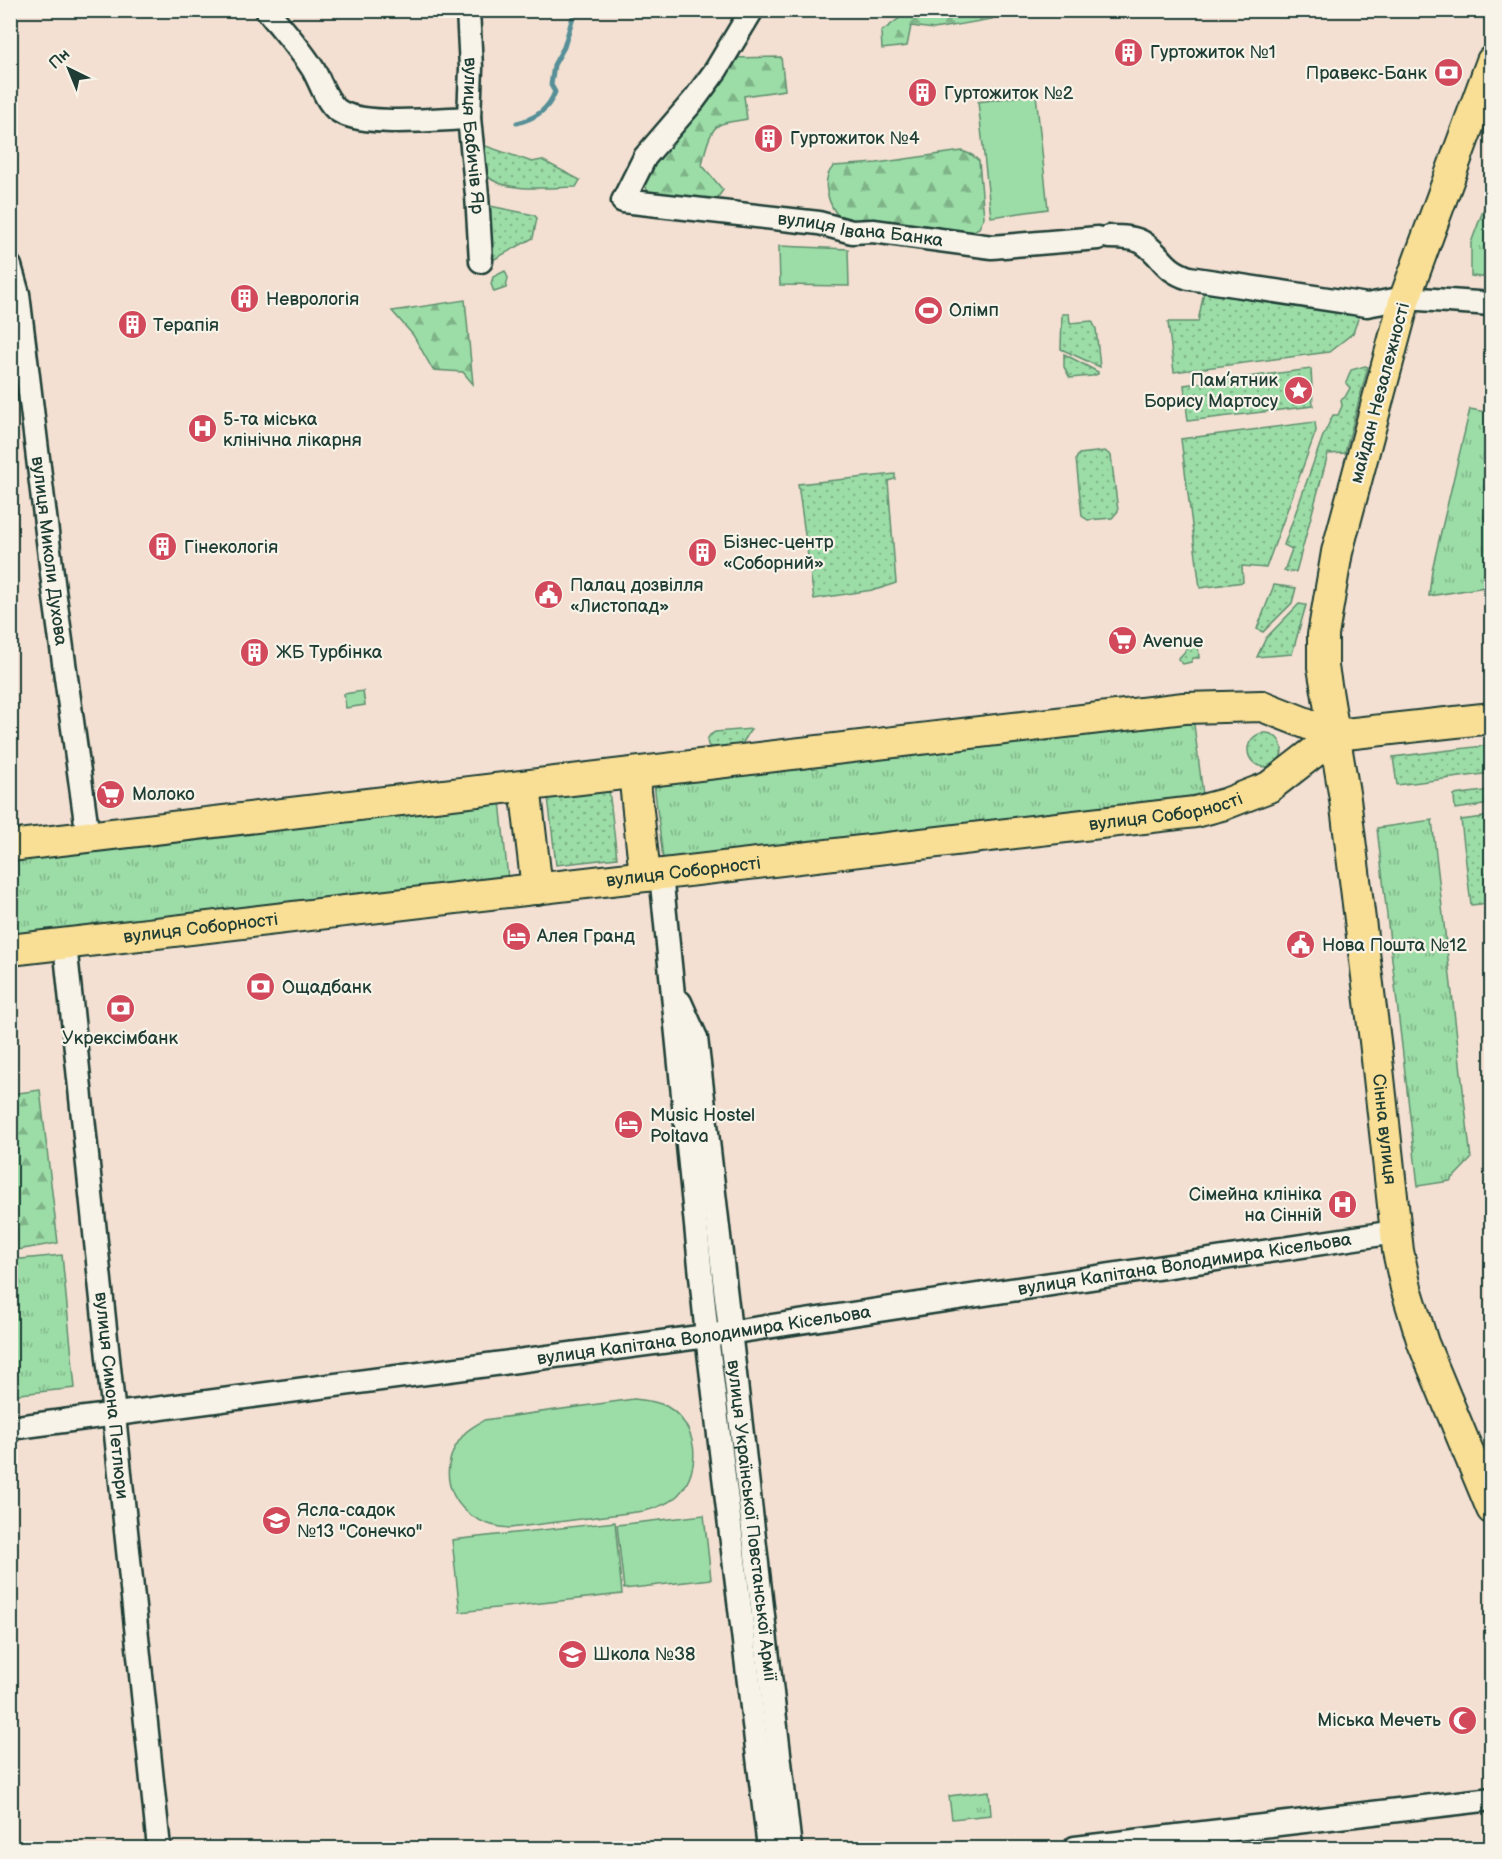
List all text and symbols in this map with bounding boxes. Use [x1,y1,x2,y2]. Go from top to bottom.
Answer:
building icon: Гуртожиток №1 [1113,36,1145,68]
north arrow [39,39,99,99]
place label: Гуртожиток №1 [1150,42,1276,63]
text: Пн [46,45,74,73]
street label: вулиця Бабичів Яр [458,57,489,215]
bank icon: Правекс-Банк [1432,57,1464,89]
place label: Правекс-Банк [1306,63,1427,84]
building icon: Гуртожиток №2 [907,77,939,109]
place label: Гуртожиток №2 [944,83,1074,104]
building icon: Гуртожиток №4 [753,122,785,154]
place label: Гуртожиток №4 [790,128,920,149]
street label: вулиця Івана Банка [777,208,945,251]
building icon: Неврологія [229,283,261,315]
place label: Неврологія [266,289,359,310]
sports icon: Олімп [912,294,944,326]
place label: Олімп [949,300,999,321]
street label: майдан Незалежності [1346,300,1414,486]
building icon: Терапія [116,309,148,341]
place label: Терапія [153,315,219,336]
place label: Пам’ятник Борису Мартосу [1144,370,1279,412]
place icon: Пам’ятник Борису Мартосу [1283,374,1315,406]
place label: 5-та міська клінічна лікарня [223,409,362,451]
hospital icon: 5-та міська клінічна лікарня [186,413,218,445]
street label: вулиця Миколи Духова [27,455,72,647]
building icon: Гінекологія [147,531,179,563]
place label: Бізнес-центр «Соборний» [723,532,834,574]
building icon: Бізнес-центр «Соборний» [686,536,718,568]
place label: Гінекологія [184,537,278,558]
place label: Палац дозвілля «Листопад» [570,575,704,617]
public building icon: Палац дозвілля «Листопад» [533,579,565,611]
supermarket icon: Avenue [1106,625,1138,657]
place label: Avenue [1143,631,1204,652]
building icon: ЖБ Турбінка [239,636,271,668]
place label: ЖБ Турбінка [276,642,383,663]
supermarket icon: Молоко [95,778,127,810]
place label: Молоко [132,784,195,805]
street label: вулиця Соборності [1088,788,1245,835]
street label: вулиця Соборності [605,852,762,891]
street label: вулиця Соборності [122,908,279,947]
hotel icon: Алея Гранд [500,920,532,952]
place label: Алея Гранд [536,926,635,947]
public building icon: Нова Пошта №12 [1285,929,1317,961]
place label: Нова Пошта №12 [1322,935,1467,956]
bank icon: Ощадбанк [245,971,277,1003]
place label: Ощадбанк [282,977,372,998]
bank icon: Укрексімбанк [104,993,136,1025]
place label: Укрексімбанк [62,1028,179,1049]
street label: Сінна вулиця [1368,1073,1401,1186]
place label: Music Hostel Poltava [650,1105,755,1147]
hotel icon: Music Hostel Poltava [613,1109,645,1141]
place label: Сімейна клініка на Сінній [1189,1184,1322,1226]
hospital icon: Сімейна клініка на Сінній [1327,1188,1359,1220]
street label: вулиця Капітана Володимира Кісельова [1016,1228,1353,1299]
street label: вулиця Симона Петлюри [91,1291,133,1500]
street label: вулиця Капітана Володимира Кісельова [536,1301,873,1369]
street label: вулиця Української Повстанської Армії [723,1359,781,1683]
place label: Ясла-садок №13 "Сонечко" [297,1500,422,1542]
school or university icon: Ясла-садок №13 "Сонечко" [260,1504,292,1536]
school or university icon: Школа №38 [556,1638,588,1670]
place label: Школа №38 [593,1644,696,1665]
mosque icon: Міська Мечеть [1446,1704,1478,1736]
place label: Міська Мечеть [1317,1710,1441,1731]

